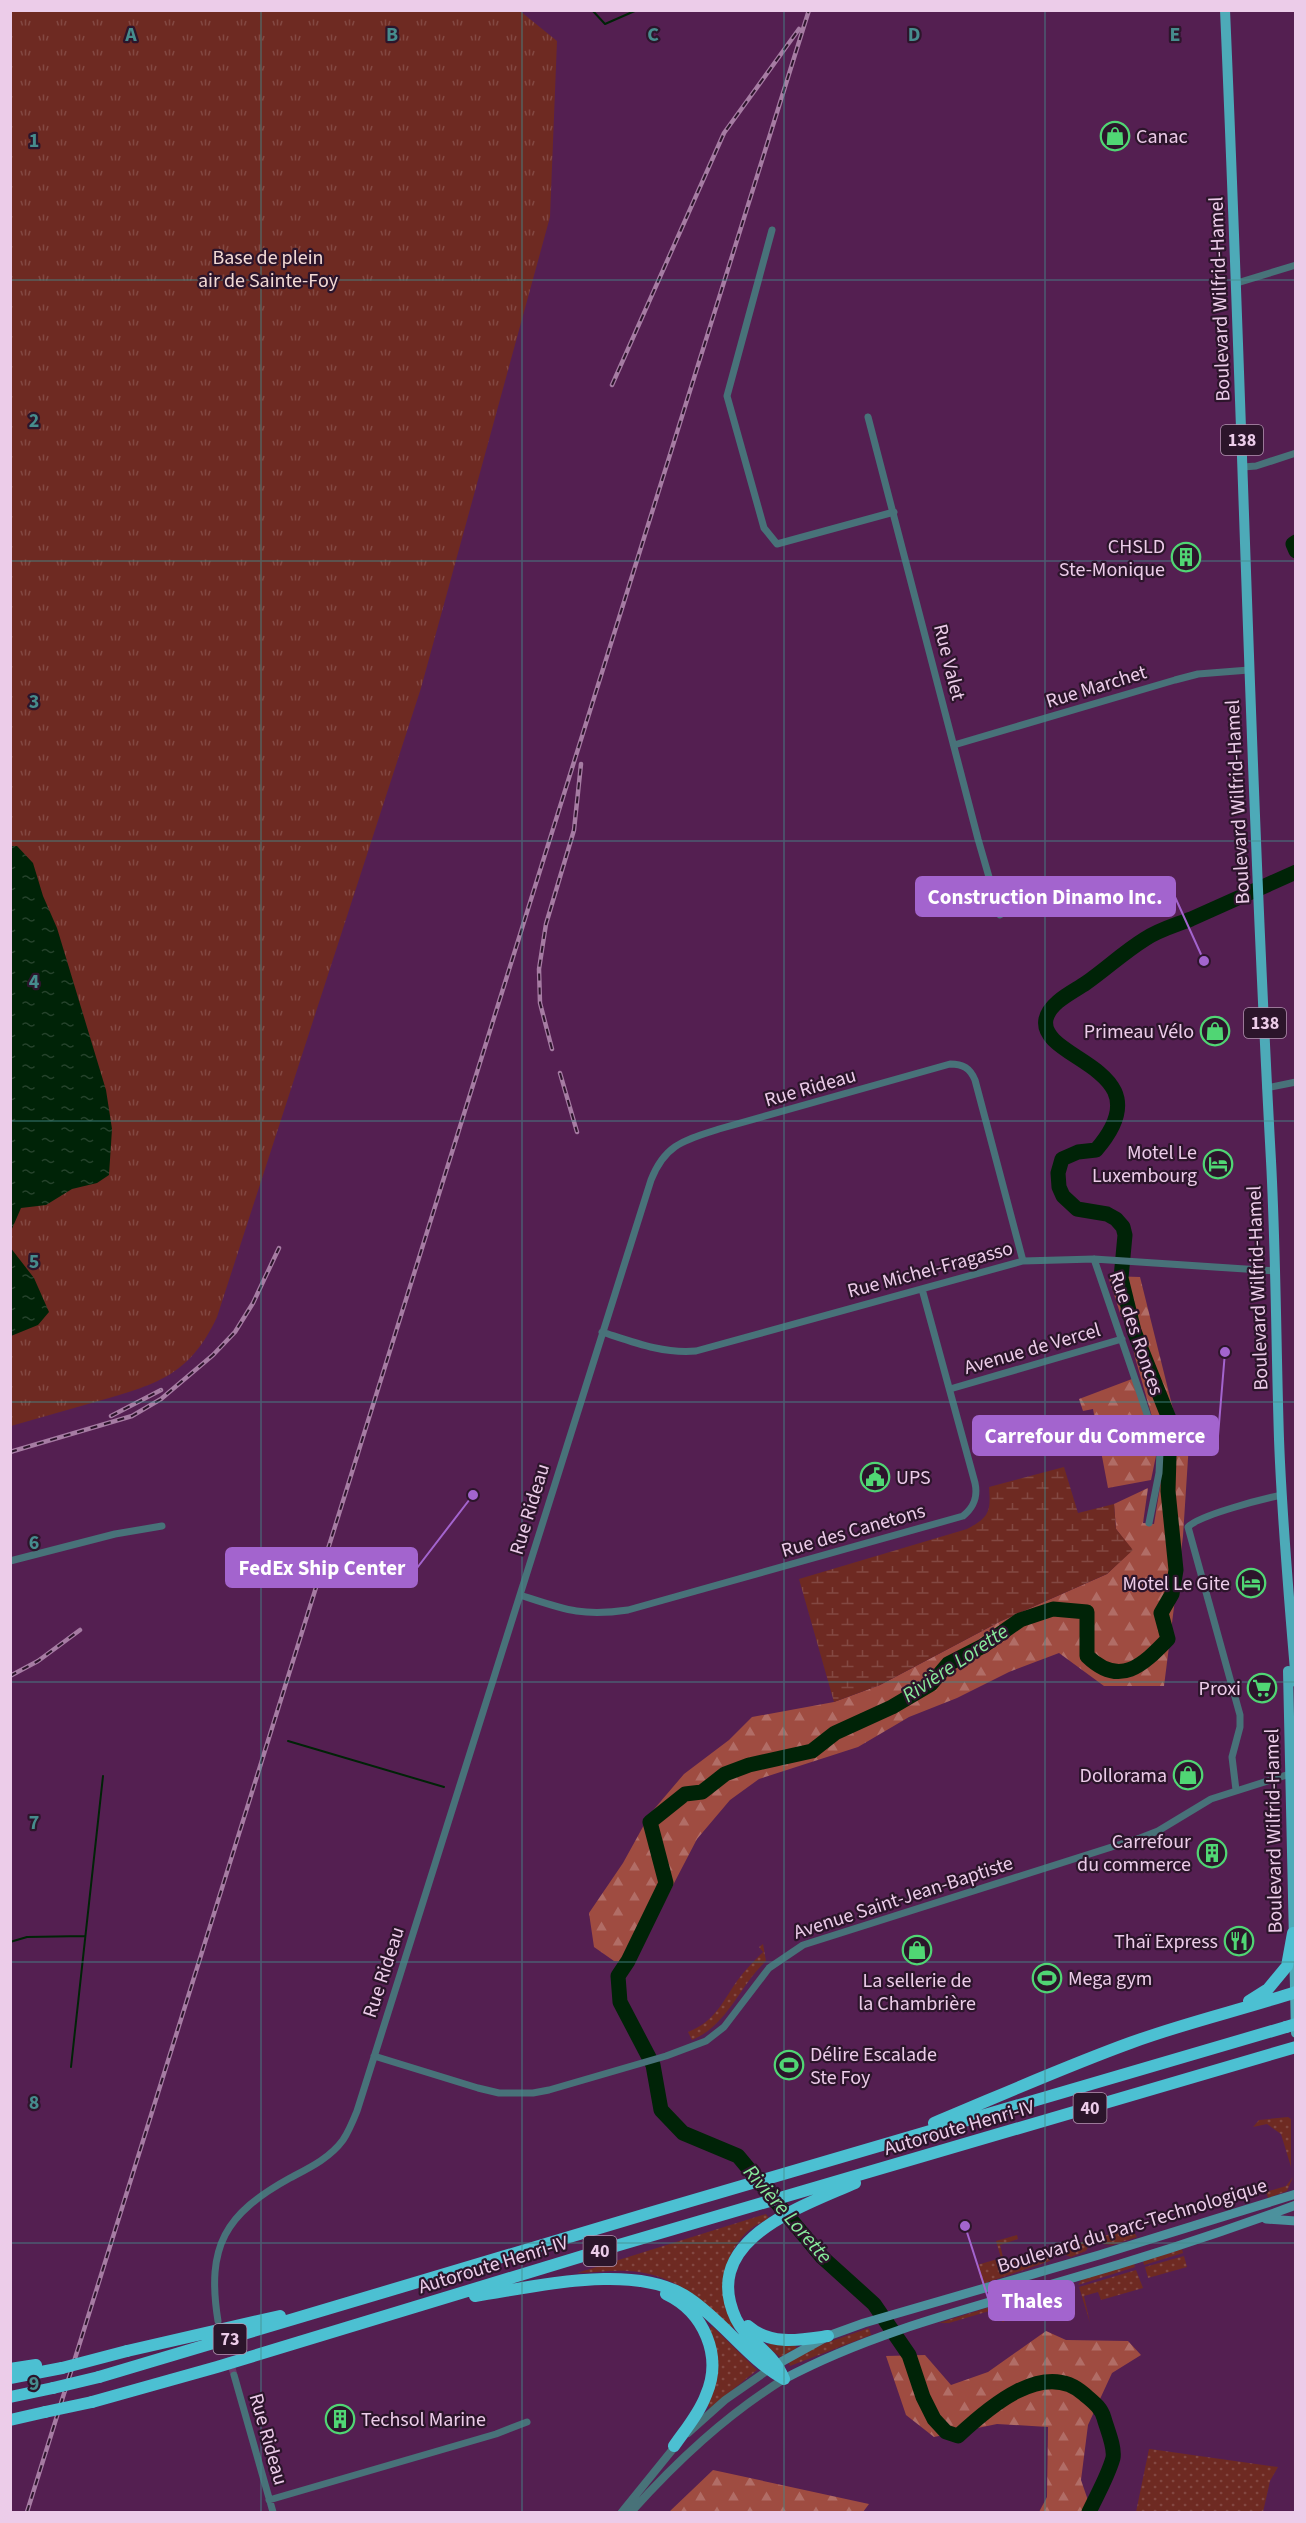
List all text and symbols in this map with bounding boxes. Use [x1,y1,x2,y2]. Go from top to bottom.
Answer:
text: A [124,21,137,49]
text: B [386,21,398,49]
text: C [647,21,659,49]
text: D [908,21,920,49]
text: E [1170,21,1180,49]
shop icon: Canac [1099,120,1131,152]
place label: Canac [1136,123,1188,151]
text: 1 [29,127,39,155]
street label: Boulevard Wilfrid-Hamel [1202,196,1238,402]
park label: Base de plein air de Sainte-Foy [198,244,339,295]
text: 2 [29,407,39,435]
road number: 138 [1221,425,1263,455]
place label: CHSLD Ste-Monique [1059,533,1165,584]
building icon: CHSLD Ste-Monique [1170,541,1202,573]
street label: Rue Valet [926,621,972,704]
street label: Rue Marchet [1042,658,1150,716]
text: 3 [29,688,39,716]
street label: Boulevard Wilfrid-Hamel [1219,699,1257,905]
callout: Construction Dinamo Inc. [916,877,1175,916]
text: Construction Dinamo Inc. [928,882,1162,912]
text: 4 [29,968,40,996]
road number: 138 [1244,1008,1286,1038]
shop icon: Primeau Vélo [1199,1015,1231,1047]
place label: Primeau Vélo [1084,1018,1194,1046]
street label: Rue Rideau [761,1062,859,1114]
place label: Motel Le Luxembourg [1092,1139,1197,1190]
hotel icon: Motel Le Luxembourg [1202,1148,1234,1180]
street label: Boulevard Wilfrid-Hamel [1240,1185,1276,1391]
street label: Rue Michel-Fragasso [844,1234,1016,1306]
text: 5 [29,1248,39,1276]
street label: Rue des Ronces [1102,1268,1170,1399]
street label: Avenue de Vercel [961,1316,1104,1382]
callout: Carrefour du Commerce [973,1416,1218,1455]
text: Carrefour du Commerce [985,1421,1206,1451]
street label: Rue Rideau [503,1460,557,1558]
public building icon: UPS [859,1461,891,1493]
place label: UPS [896,1464,931,1492]
street label: Rue des Canetons [778,1497,928,1565]
text: 6 [29,1529,39,1557]
callout: FedEx Ship Center [226,1548,417,1587]
text: FedEx Ship Center [239,1553,406,1583]
hotel icon: Motel Le Gite [1235,1567,1267,1599]
place label: Motel Le Gite [1122,1570,1230,1598]
water label: Rivière Lorette [896,1616,1014,1710]
supermarket icon: Proxi [1246,1672,1278,1704]
place label: Proxi [1199,1675,1241,1703]
street label: Boulevard Wilfrid-Hamel [1258,1728,1290,1934]
shop icon: Dollorama [1172,1759,1204,1791]
place label: Dollorama [1080,1762,1167,1790]
text: 7 [29,1809,39,1837]
place label: Carrefour du commerce [1077,1828,1191,1879]
building icon: Carrefour du commerce [1196,1837,1228,1869]
street label: Avenue Saint-Jean-Baptiste [790,1849,1017,1947]
street label: Rue Rideau [356,1923,412,2021]
restaurant icon: Thaï Express [1223,1925,1255,1957]
place label: Thaï Express [1114,1928,1218,1956]
shop icon: La sellerie de la Chambrière [901,1934,933,1966]
sports icon: Mega gym [1031,1962,1063,1994]
place label: Mega gym [1068,1965,1152,1993]
place label: La sellerie de la Chambrière [858,1967,976,2018]
place label: Délire Escalade Ste Foy [810,2041,937,2092]
sports icon: Délire Escalade Ste Foy [773,2049,805,2081]
text: 8 [29,2089,39,2117]
street label: Autoroute Henri-IV [881,2093,1038,2163]
road number: 40 [1074,2093,1106,2123]
water label: Rivière Lorette [736,2158,840,2270]
street label: Boulevard du Parc-Technologique [994,2172,1271,2280]
street label: Autoroute Henri-IV [415,2229,572,2301]
road number: 40 [584,2236,616,2266]
callout: Thales [989,2281,1074,2320]
text: Thales [1002,2286,1062,2316]
road number: 73 [214,2324,246,2354]
text: 9 [29,2370,39,2398]
street label: Rue Rideau [242,2390,294,2488]
building icon: Techsol Marine [324,2403,356,2435]
place label: Techsol Marine [361,2406,486,2434]

